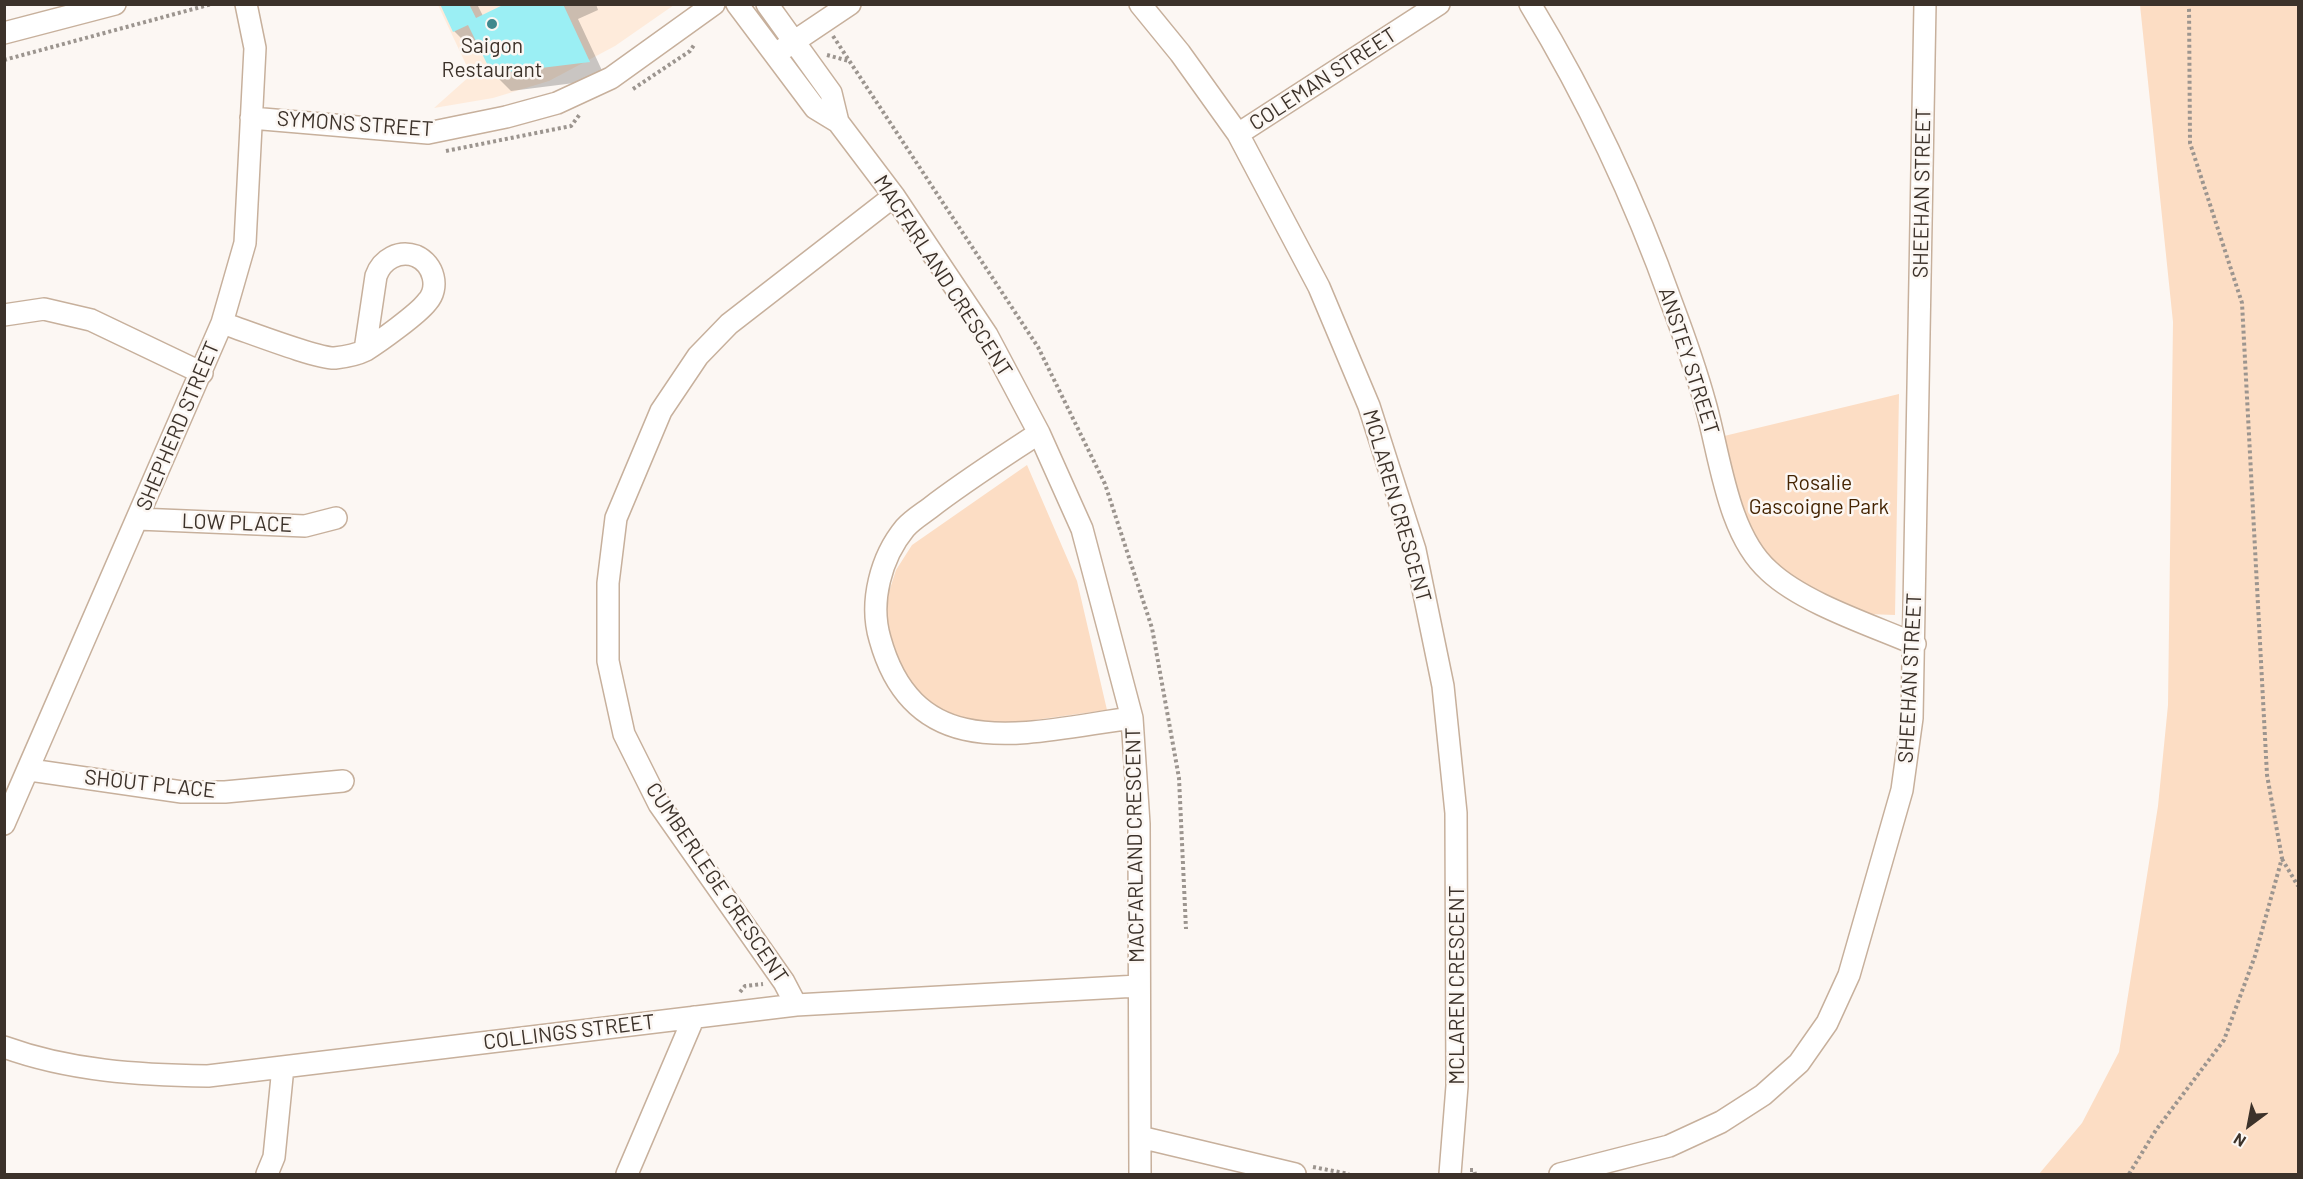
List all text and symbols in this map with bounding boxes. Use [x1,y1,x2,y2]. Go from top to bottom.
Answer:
marker: Saigon Restaurant [485,17,499,31]
street label: COLEMAN STREET [1245,22,1401,136]
place label: Saigon Restaurant [442,33,542,83]
street label: SYMONS STREET [276,106,434,142]
street label: SHEEHAN STREET [1908,108,1936,278]
street label: MACFARLAND CRESCENT [868,170,1018,382]
street label: ANSTEY STREET [1653,284,1725,438]
street label: SHEPHERD STREET [131,338,225,514]
street label: MCLAREN CRESCENT [1357,407,1437,605]
park label: Rosalie Gascoigne Park [1749,470,1889,520]
street label: LOW PLACE [181,508,293,538]
street label: SHEEHAN STREET [1893,592,1927,764]
street label: MACFARLAND CRESCENT [1120,727,1150,963]
street label: SHOUT PLACE [83,765,217,803]
street label: CUMBERLEGE CRESCENT [640,778,794,988]
street label: MCLAREN CRESCENT [1444,885,1470,1085]
street label: COLLINGS STREET [482,1009,656,1055]
north arrow [2219,1095,2279,1155]
text: N [2230,1130,2249,1152]

